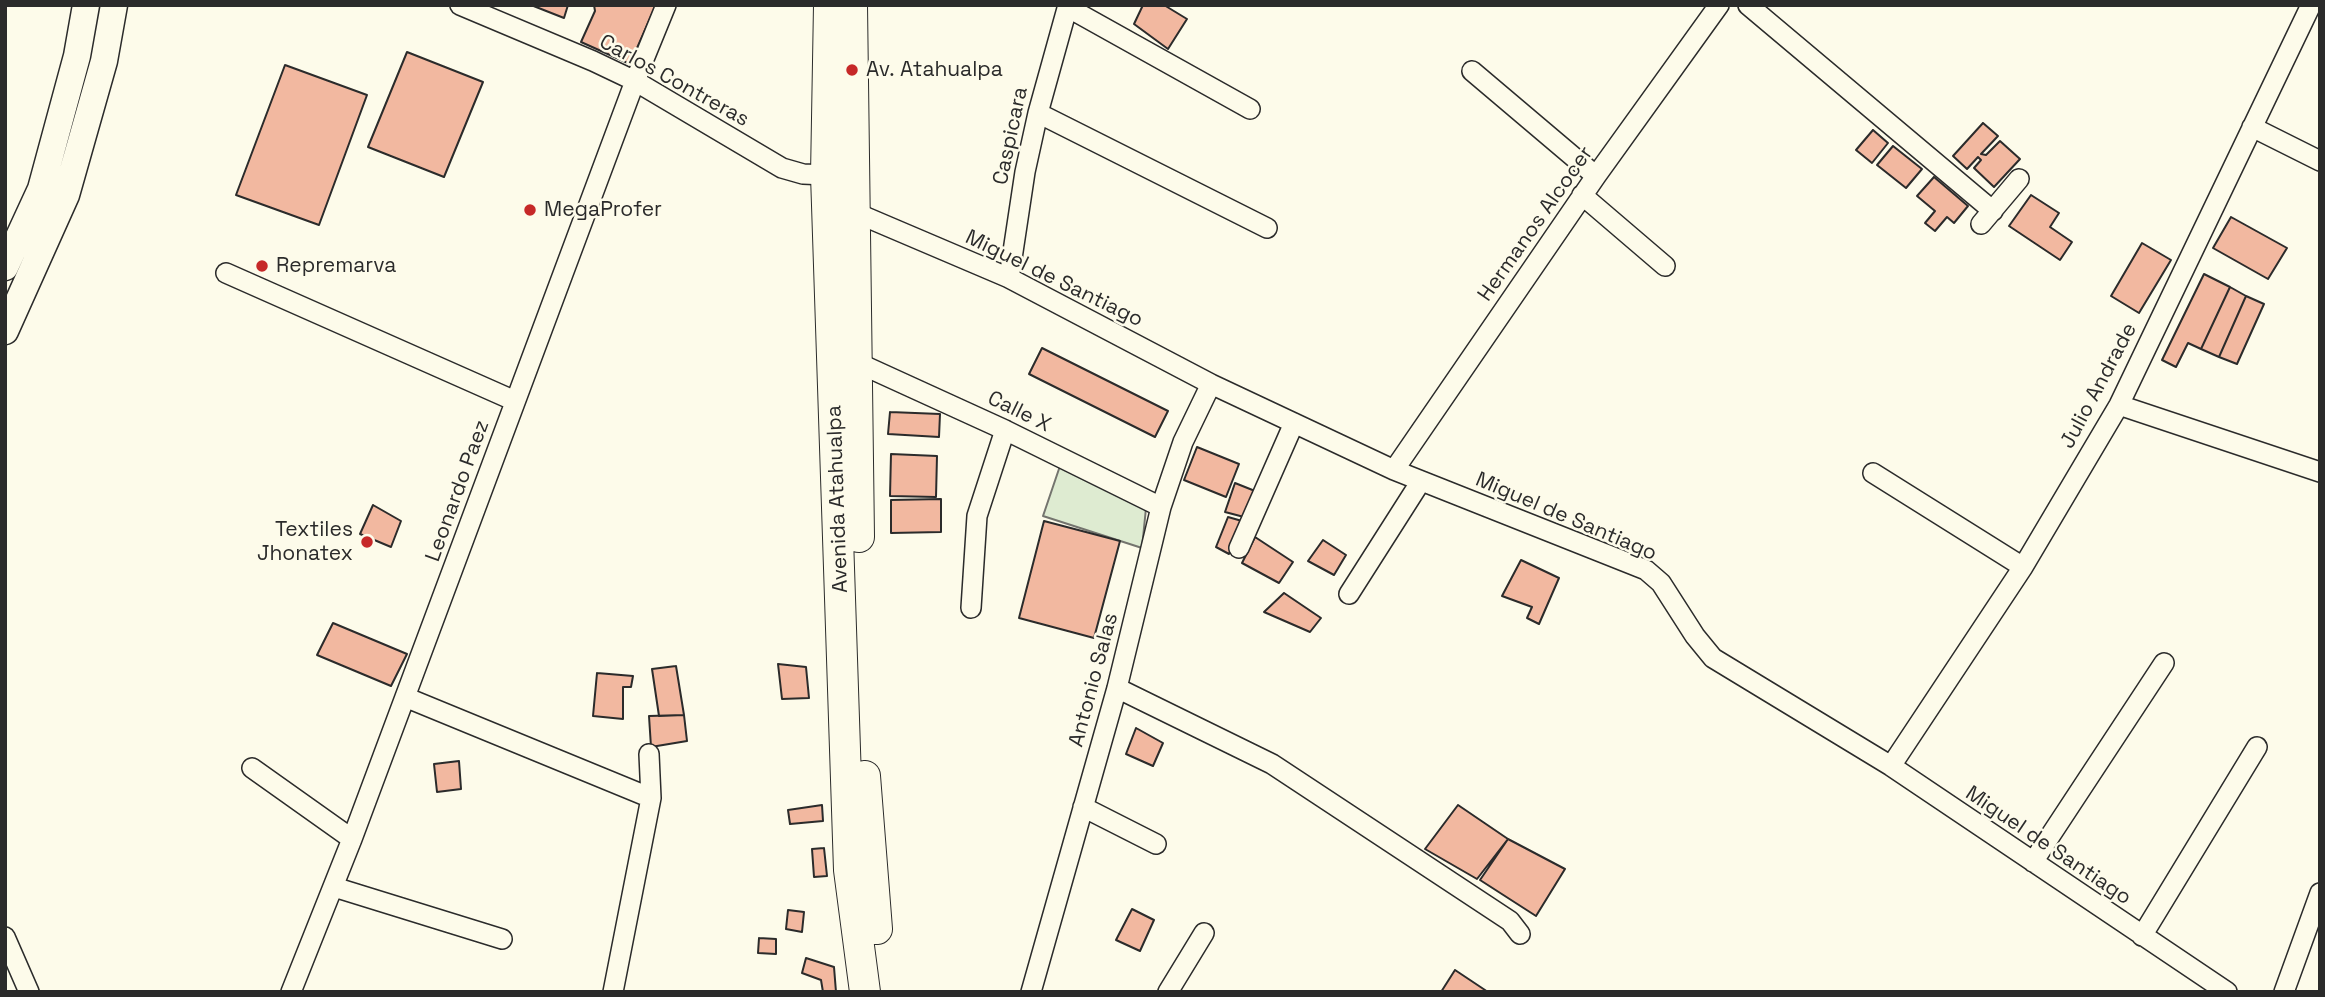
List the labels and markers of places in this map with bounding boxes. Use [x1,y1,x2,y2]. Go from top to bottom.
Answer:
place label: Av. Atahualpa [866,57,1003,83]
marker: Av. Atahualpa [844,62,860,78]
place label: MegaProfer [544,197,662,223]
marker: MegaProfer [522,202,538,218]
place label: Repremarva [276,253,396,279]
marker: Repremarva [254,258,270,274]
place label: Textiles Jhonatex [257,517,353,567]
marker: Textiles Jhonatex [359,534,375,550]

